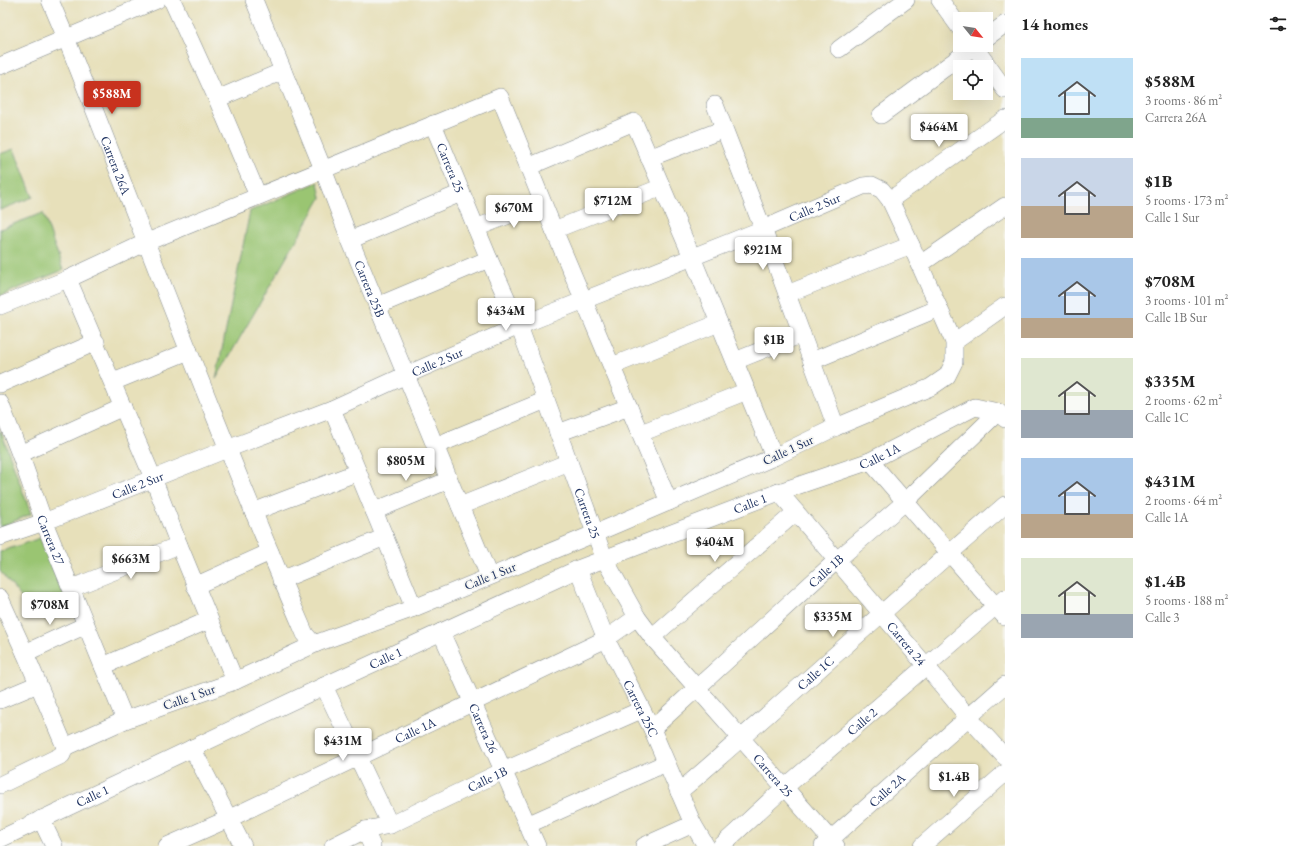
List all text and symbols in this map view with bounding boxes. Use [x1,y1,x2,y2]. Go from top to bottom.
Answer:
north arrow [953,12,993,52]
map controls [953,12,993,100]
text: 14 homes [1021,13,1088,35]
icon: filters [1267,13,1289,35]
button: locate [953,60,993,100]
text: $588M [1145,70,1195,92]
icon: home [1053,74,1101,122]
pin: $588M [84,81,140,115]
text: $588M [93,85,131,102]
text: 3 rooms · 86 m² [1145,92,1222,109]
text: Carrera 26A [1145,109,1207,126]
pin: $464M [911,114,967,148]
text: $464M [920,118,958,135]
street label: Carrera 26A [97,133,136,198]
street label: Carrera 25 [433,140,469,195]
text: $1B [1145,170,1172,192]
icon: home [1053,174,1101,222]
pin: $712M [585,188,641,222]
street label: Calle 2 Sur [786,188,843,225]
text: $712M [594,192,632,209]
text: 5 rooms · 173 m² [1145,192,1229,209]
pin: $670M [486,195,542,229]
text: $670M [495,199,533,216]
text: Calle 1 Sur [1145,209,1199,226]
pin: $921M [735,237,791,271]
text: $921M [744,241,782,258]
street label: Carrera 25B [351,257,390,320]
text: $708M [1145,270,1195,292]
icon: home [1053,274,1101,322]
text: 3 rooms · 101 m² [1145,292,1229,309]
pin: $434M [478,298,534,332]
text: $434M [487,302,525,319]
text: Calle 1B Sur [1145,309,1207,326]
pin: $1B [755,327,793,361]
text: $1B [763,331,785,348]
street label: Calle 2 Sur [409,343,466,380]
text: $335M [1145,370,1195,392]
icon: home [1053,374,1101,422]
text: 2 rooms · 62 m² [1145,392,1222,409]
text: Calle 1C [1145,409,1189,426]
street label: Calle 1 Sur [760,431,817,469]
street label: Calle 1A [857,438,904,473]
pin: $805M [378,448,434,482]
text: $805M [387,452,425,469]
street label: Calle 2 Sur [109,467,166,503]
text: $431M [1145,470,1195,492]
icon: home [1053,474,1101,522]
street label: Carrera 25 [571,485,605,541]
street label: Calle 1 [731,489,769,517]
text: 2 rooms · 64 m² [1145,492,1222,509]
text: Calle 1A [1145,509,1189,526]
street label: Carrera 27 [34,512,69,568]
pin: $404M [687,529,743,563]
text: $404M [696,533,734,550]
pin: $663M [103,546,159,580]
text: $663M [112,550,150,567]
street label: Calle 1B [804,550,847,591]
street label: Calle 1 Sur [462,558,519,594]
text: $1.4B [1145,570,1186,592]
icon: home [1053,574,1101,622]
pin: $708M [22,592,78,626]
text: 5 rooms · 188 m² [1145,592,1229,609]
text: $708M [31,596,69,613]
pin: $335M [805,604,861,638]
text: $335M [814,608,852,625]
text: Calle 3 [1145,609,1180,626]
street label: Carrera 24 [883,618,931,669]
street label: Calle 1 [366,643,405,673]
street label: Calle 1C [793,652,837,694]
street label: Carrera 25C [620,677,663,739]
street label: Calle 1 Sur [161,680,218,714]
street label: Carrera 26 [465,700,503,755]
street label: Calle 2 [843,703,881,739]
street label: Calle 1A [392,712,439,747]
pin: $431M [315,728,371,762]
text: $431M [324,732,362,749]
street label: Carrera 25 [750,749,797,800]
street label: Calle 1B [464,762,510,795]
pin: $1.4B [926,764,982,798]
street label: Calle 2A [865,768,909,810]
text: $1.4B [938,768,970,785]
street label: Calle 1 [73,780,112,811]

